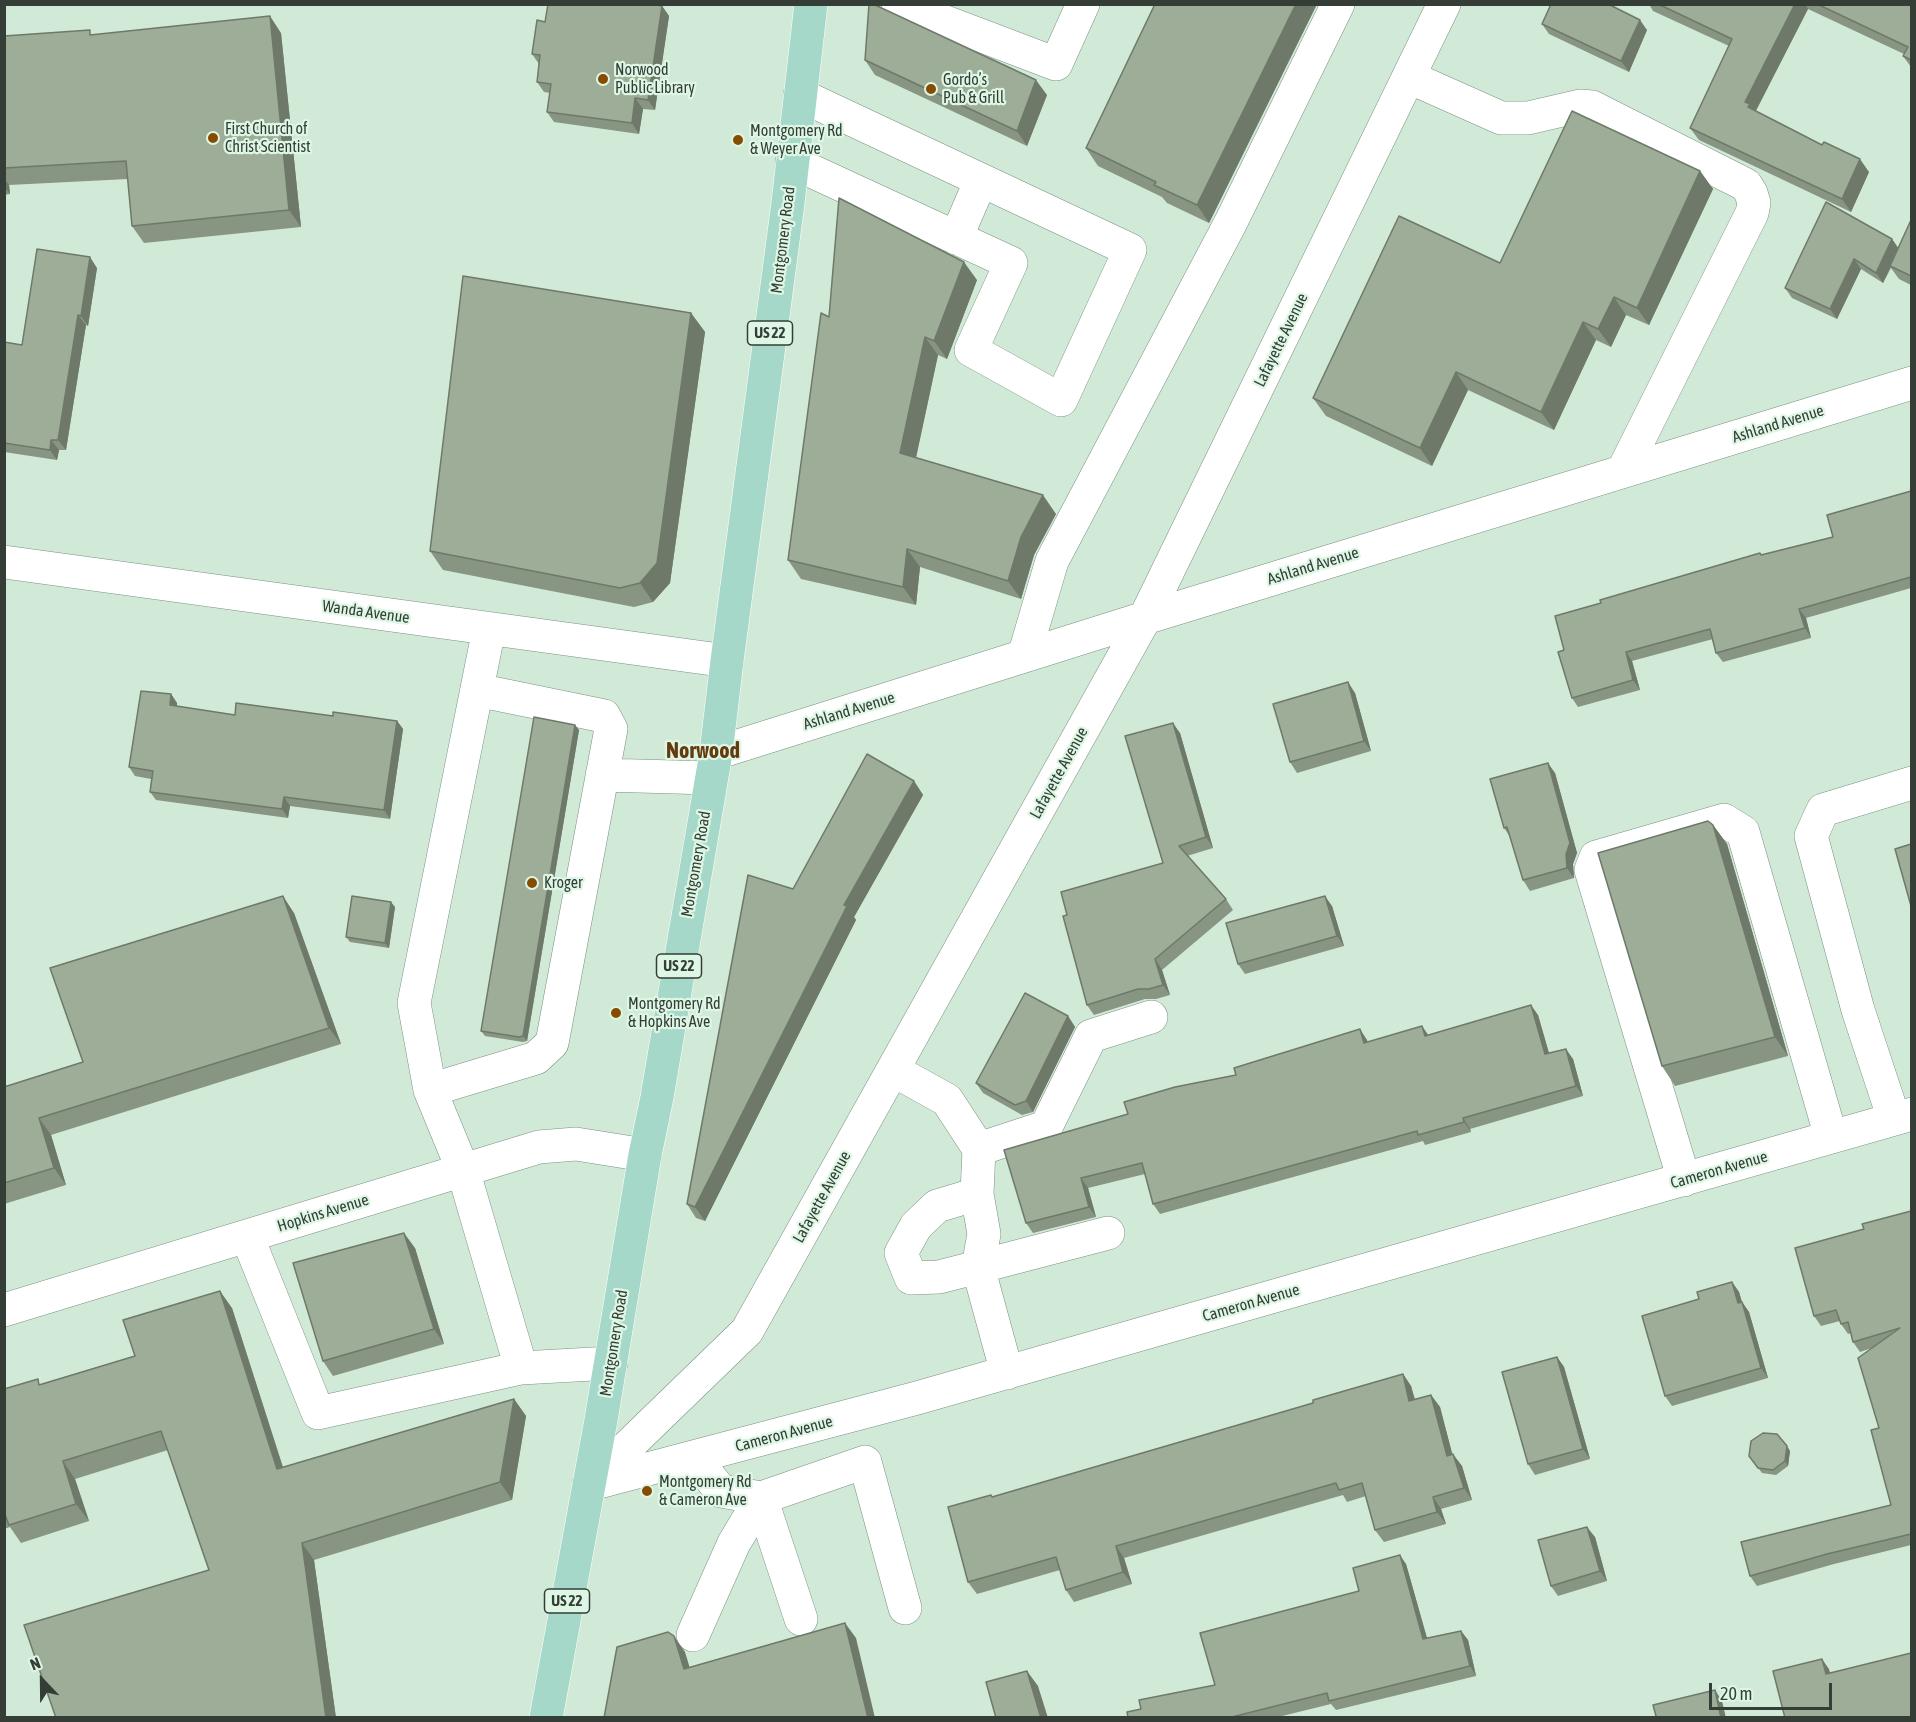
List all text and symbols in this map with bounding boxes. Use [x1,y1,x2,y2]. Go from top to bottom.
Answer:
place label: Norwood Public Library [615,60,695,98]
place label: Gordo’s Pub & Grill [943,70,1004,108]
marker: Norwood Public Library [596,72,610,86]
marker: Gordo’s Pub & Grill [924,82,938,96]
place label: First Church of Christ Scientist [225,119,311,157]
place label: Montgomery Rd & Weyer Ave [750,121,843,159]
marker: First Church of Christ Scientist [206,131,220,145]
marker: Montgomery Rd & Weyer Ave [731,133,745,147]
street label: Montgomery Road [767,185,799,295]
street label: Lafayette Avenue [1250,290,1312,390]
road number: US 22 [748,321,792,345]
street label: Ashland Avenue [1730,401,1826,447]
street label: Ashland Avenue [1265,543,1361,589]
street label: Wanda Avenue [321,596,411,628]
street label: Ashland Avenue [801,688,897,734]
street label: Lafayette Avenue [1026,724,1092,822]
district label: Norwood [666,738,740,764]
street label: Montgomery Road [677,809,715,919]
place label: Kroger [544,873,583,893]
marker: Kroger [525,876,539,890]
road number: US 22 [656,954,702,978]
place label: Montgomery Rd & Hopkins Ave [628,994,721,1032]
marker: Montgomery Rd & Hopkins Ave [609,1006,623,1020]
street label: Cameron Avenue [1668,1147,1770,1193]
street label: Lafayette Avenue [789,1148,855,1246]
street label: Hopkins Avenue [275,1190,371,1236]
street label: Cameron Avenue [1200,1280,1302,1326]
street label: Montgomery Road [596,1288,632,1398]
street label: Cameron Avenue [733,1412,835,1456]
place label: Montgomery Rd & Cameron Ave [659,1472,752,1510]
marker: Montgomery Rd & Cameron Ave [640,1484,654,1498]
road number: US 22 [544,1589,590,1613]
north arrow [12,1650,72,1710]
text: N [27,1653,43,1673]
scale bar [1712,1671,1835,1709]
text: 20 m [1720,1683,1752,1704]

